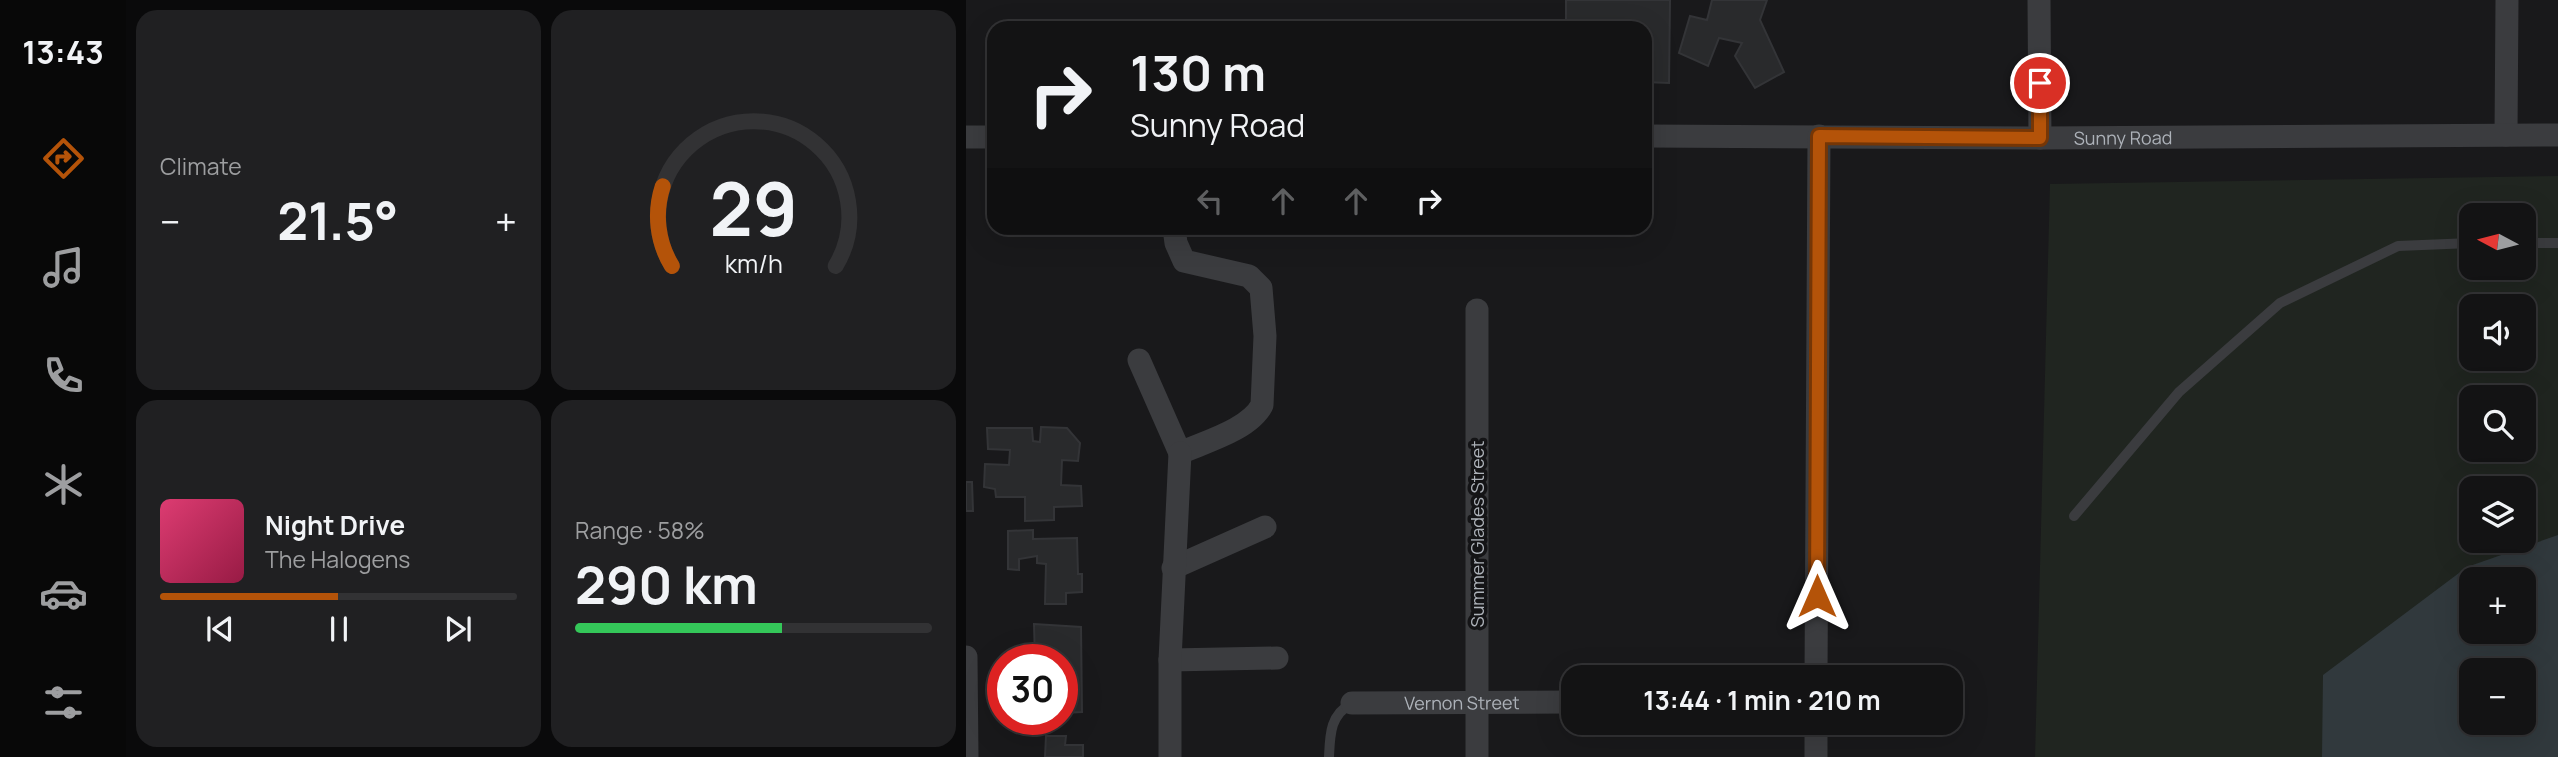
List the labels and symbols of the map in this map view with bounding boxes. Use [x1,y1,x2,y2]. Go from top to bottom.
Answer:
pin [2010,53,2070,113]
street label: Sunny Road [2074,125,2172,150]
north arrow [2459,203,2536,280]
street label: Summer Glades Street [1465,441,1489,627]
position arrow [1780,559,1854,633]
speed limit sign: 30 [987,644,1078,735]
street label: Vernon Street [1404,690,1520,715]

